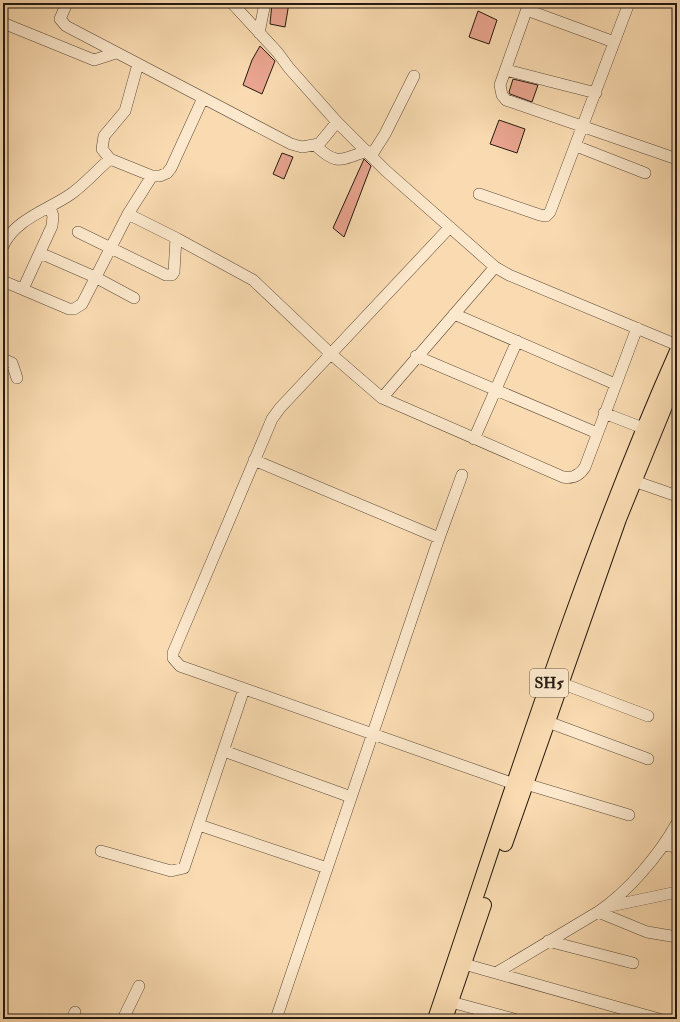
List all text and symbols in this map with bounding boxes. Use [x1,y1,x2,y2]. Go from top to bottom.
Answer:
road number: SH5 [530,669,568,697]

